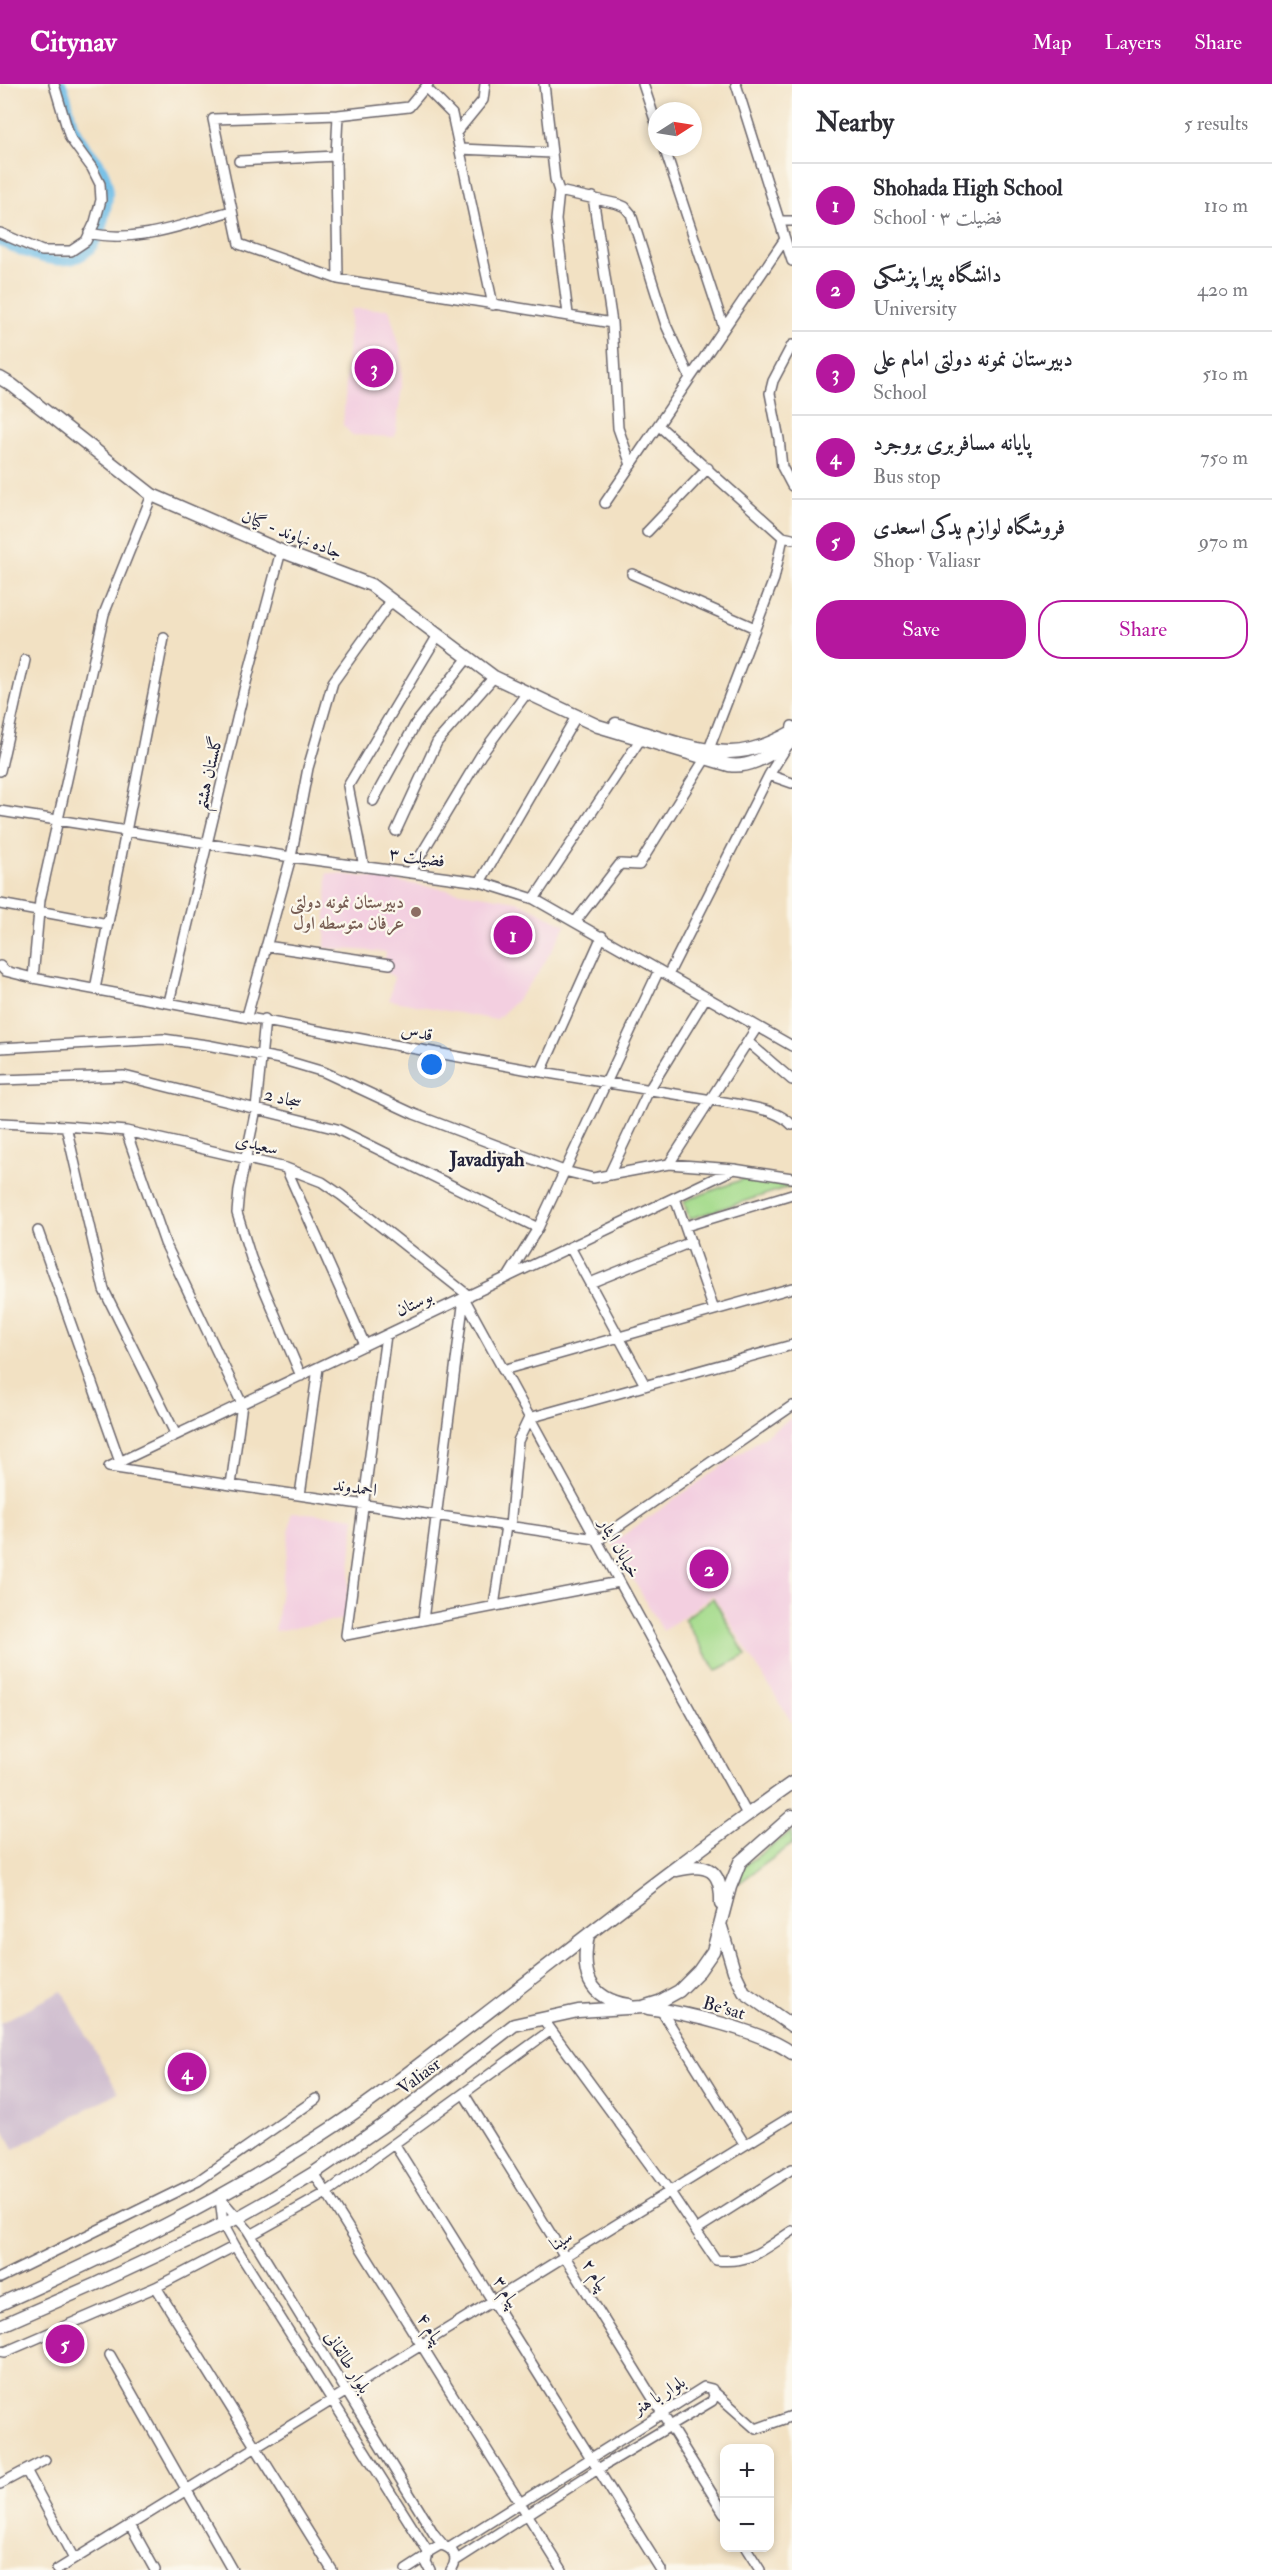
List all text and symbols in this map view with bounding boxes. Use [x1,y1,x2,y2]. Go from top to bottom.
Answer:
text: Citynav [30,25,117,60]
text: Map [1032,29,1072,56]
text: Layers [1105,29,1161,56]
text: Share [1194,29,1242,56]
north arrow [648,102,702,156]
text: Nearby [816,107,894,139]
text: 5 results [1184,111,1248,136]
text: Shohada High School [873,174,1063,202]
text: 1 [832,193,839,218]
text: 110 m [1204,193,1248,218]
text: School · فضیلت ۳ [873,205,1002,230]
text: دانشگاه پیرا پزشکی [873,261,1002,289]
text: 2 [830,277,841,302]
text: 420 m [1197,277,1248,302]
text: University [873,296,956,321]
text: دبیرستان نمونه دولتی امام علی [873,345,1073,373]
pin: 3 [354,346,394,390]
text: 3 [832,361,839,386]
text: 510 m [1202,361,1248,386]
text: School [873,380,927,405]
text: پایانه مسافربری بروجرد [873,429,1031,457]
text: 4 [830,445,841,470]
text: 750 m [1200,445,1248,470]
text: Bus stop [873,464,941,489]
street label: جاده نهاوند - گیان [238,505,345,564]
text: فروشگاه لوازم یدکی اسعدی [873,513,1065,541]
text: 5 [831,529,840,554]
text: 970 m [1199,529,1248,554]
text: Shop · Valiasr [873,548,980,573]
button: Save [816,600,1026,659]
button: Share [1038,600,1248,659]
street label: گلستان هشتم [189,734,234,814]
street label: فضیلت ۳ [387,842,446,873]
place label: دبیرستان نمونه دولتی عرفان متوسطه اول [290,891,404,936]
marker: دبیرستان نمونه دولتی عرفان متوسطه اول [409,905,423,919]
pin: 1 [494,912,532,958]
street label: قدس [399,1018,435,1047]
your location [417,1050,446,1079]
street label: سجاد 2 [262,1083,304,1114]
street label: سعیدی [233,1128,281,1161]
district label: Javadiyah [449,1147,525,1173]
street label: بوستان [392,1285,437,1322]
street label: احمدوند [331,1473,379,1502]
street label: خیابان ایثار [593,1512,645,1582]
pin: 2 [690,1546,728,1592]
street label: Be'sat [700,1991,748,2026]
pin: 4 [168,2050,207,2094]
street label: Valiasr [393,2053,446,2100]
street label: سینا [545,2225,577,2256]
street label: پیام ۲ [573,2254,615,2298]
street label: پیام ۳ [484,2271,526,2315]
street label: پیام ۴ [408,2308,450,2352]
pin: 5 [46,2322,84,2366]
street label: بلوار طالقانی [319,2326,376,2398]
street label: بلوار با هنر [627,2370,690,2422]
map controls [720,2444,774,2552]
button: + [720,2444,774,2498]
button: − [720,2498,774,2552]

